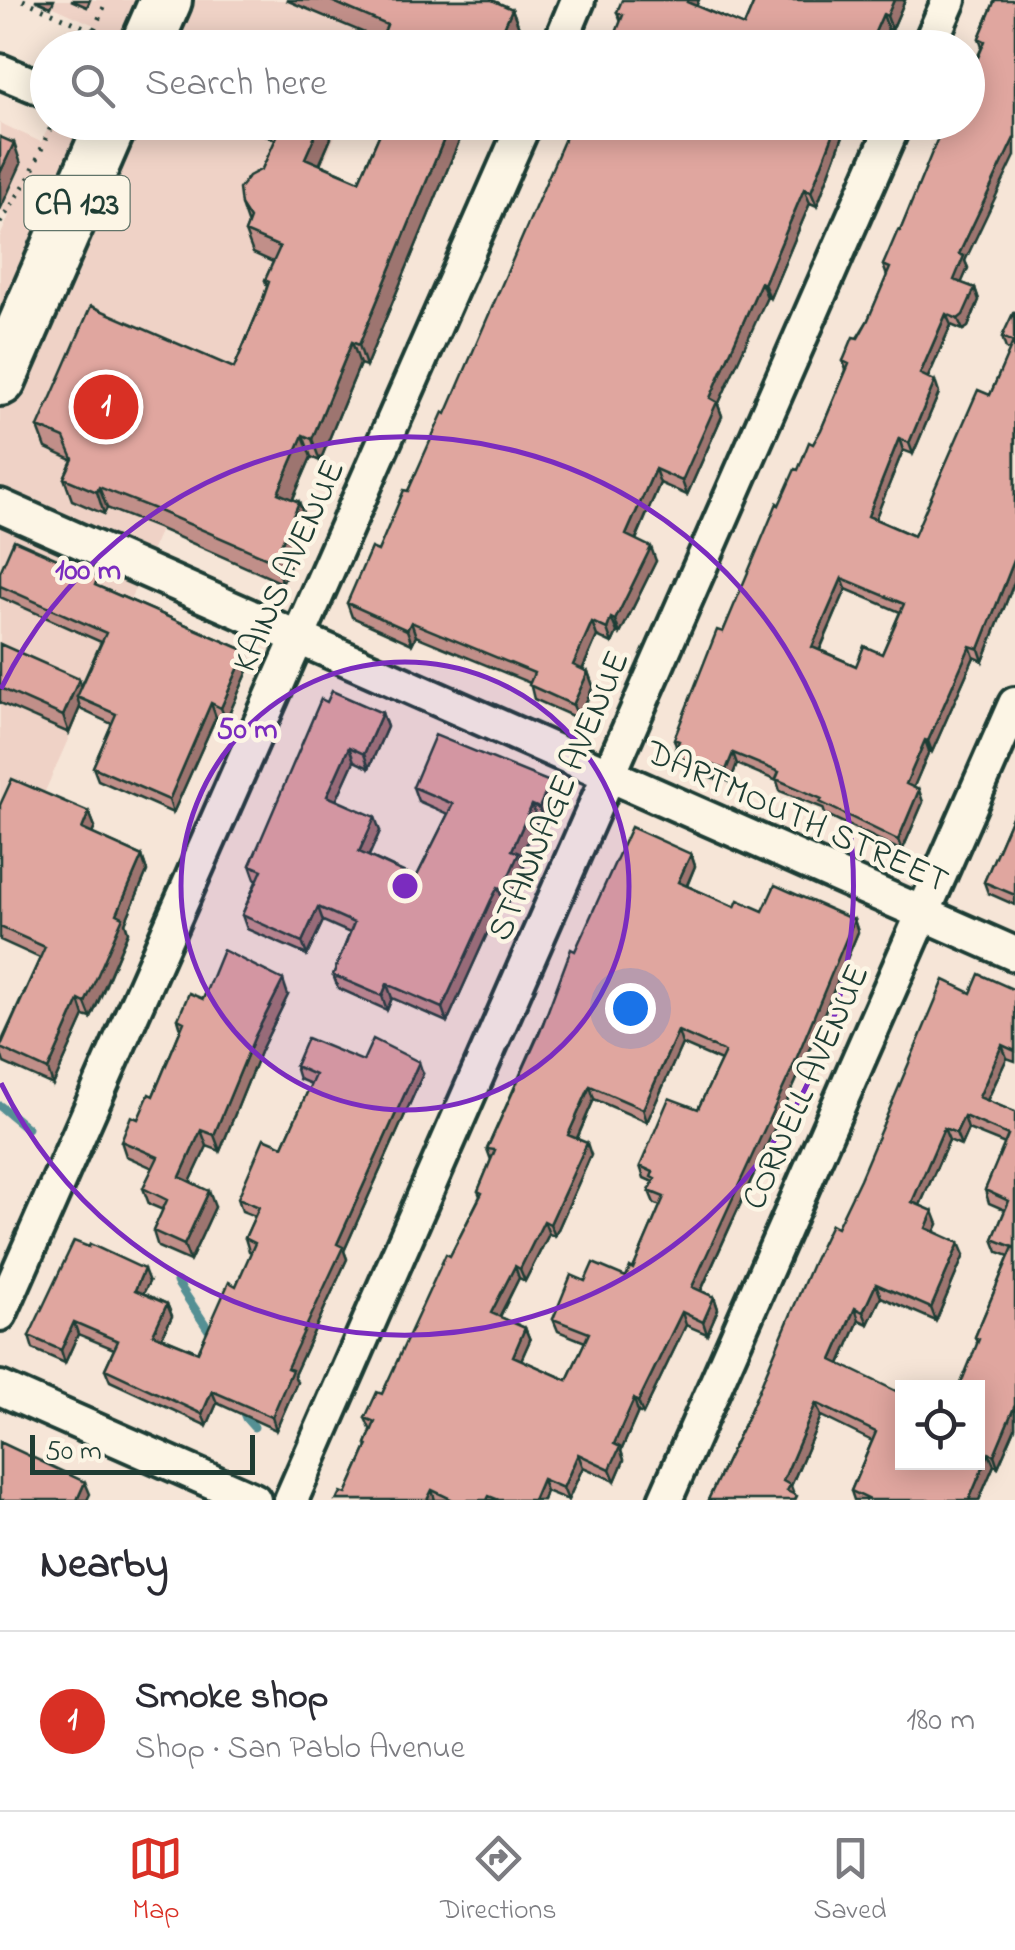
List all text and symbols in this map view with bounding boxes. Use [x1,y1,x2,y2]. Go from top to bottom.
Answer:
search box [30,30,985,140]
text: Search here [145,57,327,113]
icon: search [65,58,120,113]
road number: CA 123 [24,176,130,230]
pin: 1 [74,370,138,444]
street label: KAINS AVENUE [221,452,360,681]
text: 100 m [55,550,121,594]
street label: STANNAGE AVENUE [476,643,644,949]
text: 50 m [217,709,277,753]
street label: DARTMOUTH STREET [636,728,956,908]
centre of rings [387,868,423,904]
street label: CORNELL AVENUE [730,956,884,1218]
your location [605,983,656,1034]
map controls [895,1380,985,1470]
button: locate [895,1380,985,1470]
scale bar [30,1430,255,1474]
text: 50 m [45,1432,102,1473]
text: Nearby [40,1535,168,1596]
text: Smoke shop [135,1670,329,1726]
text: 1 [67,1698,78,1745]
text: 180 m [906,1698,975,1745]
text: Shop · San Pablo Avenue [135,1726,465,1773]
tab: Map [128,1831,183,1932]
tab: Directions [440,1831,557,1932]
tab: Saved [814,1831,887,1932]

